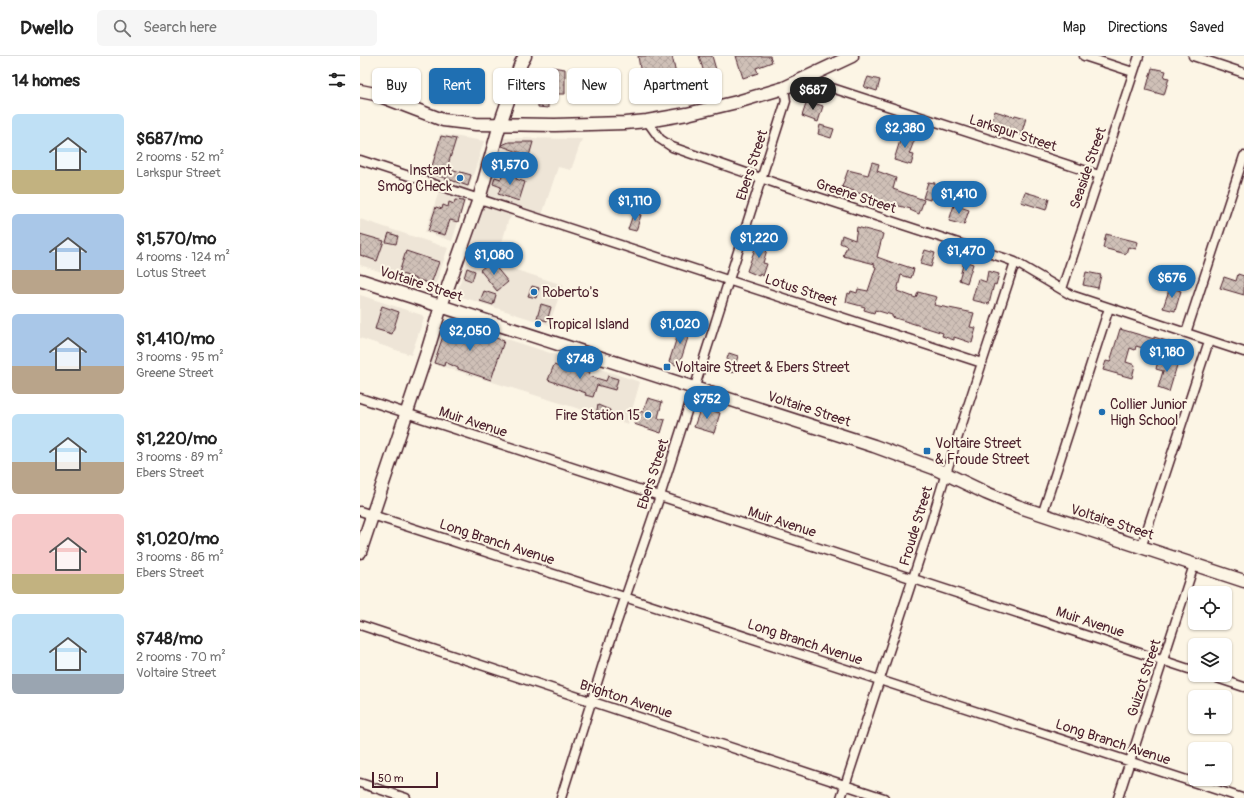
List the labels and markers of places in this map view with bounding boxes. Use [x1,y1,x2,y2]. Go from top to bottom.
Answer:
pin: $687 [789,77,837,111]
pin: $2,380 [872,115,938,149]
pin: $1,570 [477,152,543,186]
place label: Instant Smog CHeck [377,162,452,195]
marker: Instant Smog CHeck [455,173,465,183]
pin: $1,410 [926,181,992,215]
pin: $1,110 [602,188,668,222]
pin: $1,220 [726,225,792,259]
pin: $1,470 [933,238,999,272]
pin: $1,080 [461,242,527,276]
pin: $676 [1148,265,1196,299]
place label: Roberto's [542,284,599,301]
marker: Roberto's [529,287,539,297]
pin: $1,020 [647,311,713,345]
place label: Tropical Island [546,316,629,333]
pin: $2,050 [437,318,503,352]
marker: Tropical Island [533,319,543,329]
pin: $1,180 [1134,339,1200,373]
pin: $748 [556,346,604,380]
place label: Voltaire Street & Ebers Street [675,359,850,376]
marker: Voltaire Street & Ebers Street [662,362,672,372]
pin: $752 [683,386,731,420]
place label: Collier Junior High School [1110,396,1187,429]
place label: Fire Station 15 [555,407,640,424]
marker: Collier Junior High School [1097,407,1107,417]
marker: Fire Station 15 [643,410,653,420]
place label: Voltaire Street & Froude Street [935,435,1030,468]
marker: Voltaire Street & Froude Street [922,446,932,456]

